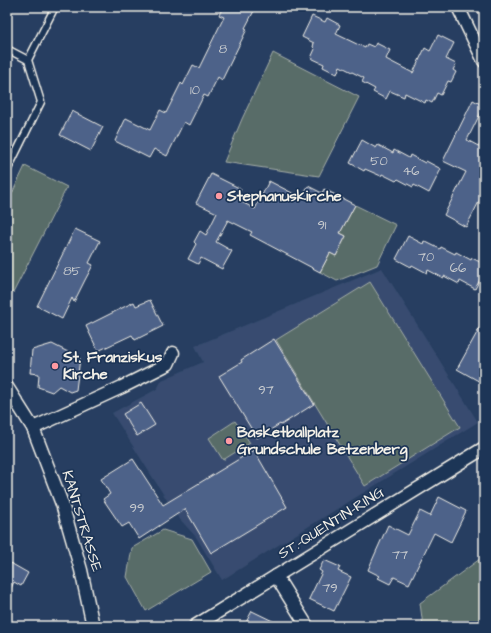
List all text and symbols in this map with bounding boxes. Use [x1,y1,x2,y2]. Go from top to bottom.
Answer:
house number: 8 [219,40,228,58]
house number: 10 [190,81,200,99]
house number: 50 [370,152,388,170]
house number: 46 [403,162,420,180]
place label: Stephanuskirche [226,186,342,207]
marker: Stephanuskirche [214,191,224,201]
house number: 91 [317,216,327,234]
house number: 70 [418,248,434,266]
house number: 66 [450,259,466,277]
house number: 85 [63,262,81,280]
place label: St. Franziskus Kirche [62,347,163,385]
marker: St. Franziskus Kirche [50,361,60,371]
house number: 97 [258,381,274,399]
place label: Basketballplatz Grundschule Betzenberg [237,422,408,462]
marker: Basketballplatz Grundschule Betzenberg [224,436,234,446]
street label: KANTSTRASSE [57,468,107,574]
street label: ST.-QUENTIN-RING [274,482,389,564]
house number: 99 [130,499,144,517]
house number: 77 [392,546,408,564]
house number: 79 [322,579,338,597]

